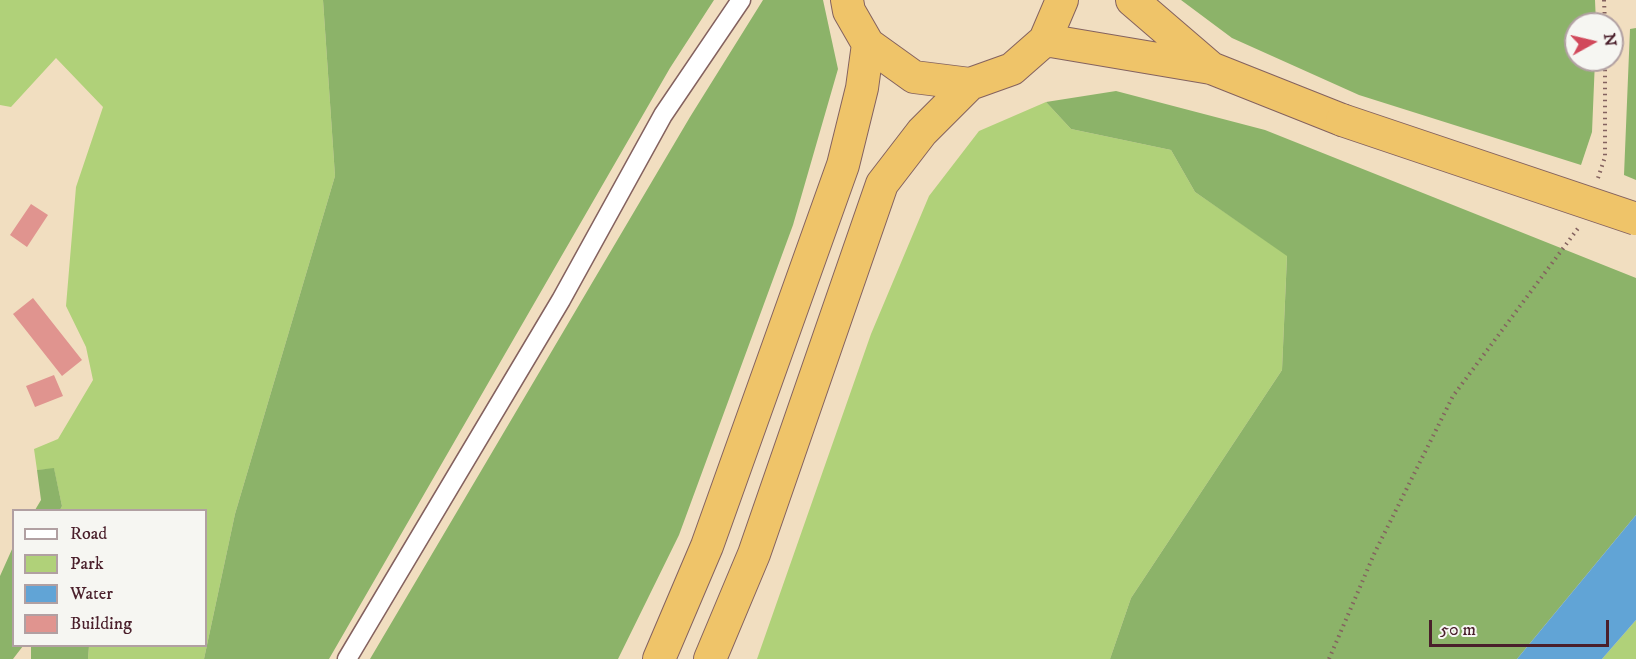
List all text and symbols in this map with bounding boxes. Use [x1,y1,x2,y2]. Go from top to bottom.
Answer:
north arrow [1564,12,1624,72]
text: N [1599,32,1621,48]
legend [12,509,207,647]
text: Road [70,523,107,545]
text: Park [70,553,104,575]
text: Water [70,583,113,605]
scale bar [1432,608,1612,646]
text: Building [70,613,132,635]
text: 50 m [1440,619,1476,641]

